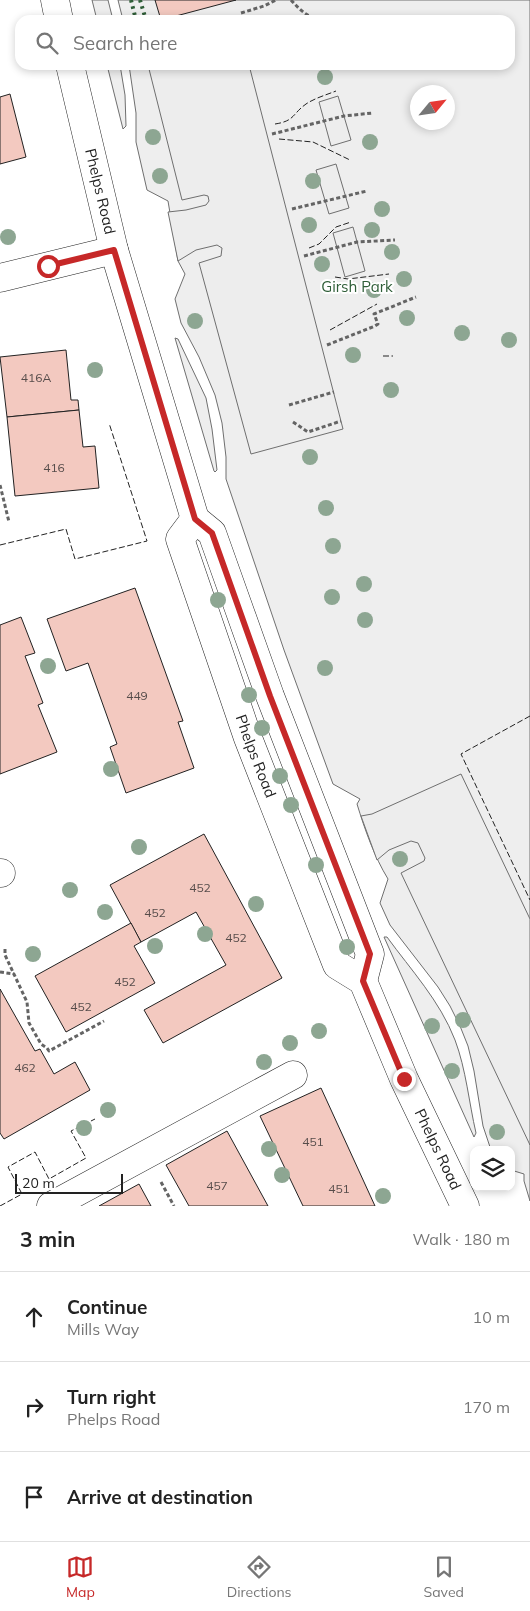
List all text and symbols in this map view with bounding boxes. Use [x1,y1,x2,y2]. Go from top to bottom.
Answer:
search box [15,15,515,70]
icon: search [33,29,61,57]
text: Search here [73,31,177,55]
north arrow [410,85,455,130]
street label: Phelps Road [81,147,120,236]
route start [37,255,60,278]
park label: Girsh Park [321,277,393,296]
house number: 416A [21,370,51,385]
house number: 416 [43,460,65,475]
house number: 449 [126,688,148,703]
street label: Phelps Road [232,712,280,800]
house number: 452 [189,880,211,895]
house number: 452 [144,905,166,920]
house number: 452 [225,930,247,945]
house number: 452 [114,974,136,989]
house number: 452 [70,999,92,1014]
house number: 462 [14,1060,36,1075]
route end [393,1068,416,1091]
street label: Phelps Road [411,1106,466,1193]
house number: 451 [302,1134,324,1149]
map controls [470,1146,515,1191]
button: layers [470,1146,515,1191]
scale bar [15,1171,122,1194]
text: 20 m [22,1174,55,1192]
house number: 457 [206,1178,228,1193]
house number: 451 [328,1181,350,1196]
text: 3 min [20,1226,75,1252]
text: Walk · 180 m [412,1229,510,1249]
text: Continue [67,1295,147,1319]
icon: ahead [20,1303,48,1331]
text: 10 m [473,1307,510,1327]
text: Mills Way [67,1319,139,1339]
text: Turn right [67,1385,156,1409]
icon: right [20,1393,48,1421]
text: 170 m [463,1397,510,1417]
text: Phelps Road [67,1409,160,1429]
icon: arrive [20,1483,48,1511]
text: Arrive at destination [67,1485,253,1509]
tab: Map [66,1553,95,1601]
tab: Directions [227,1553,292,1601]
tab: Saved [424,1553,464,1601]

